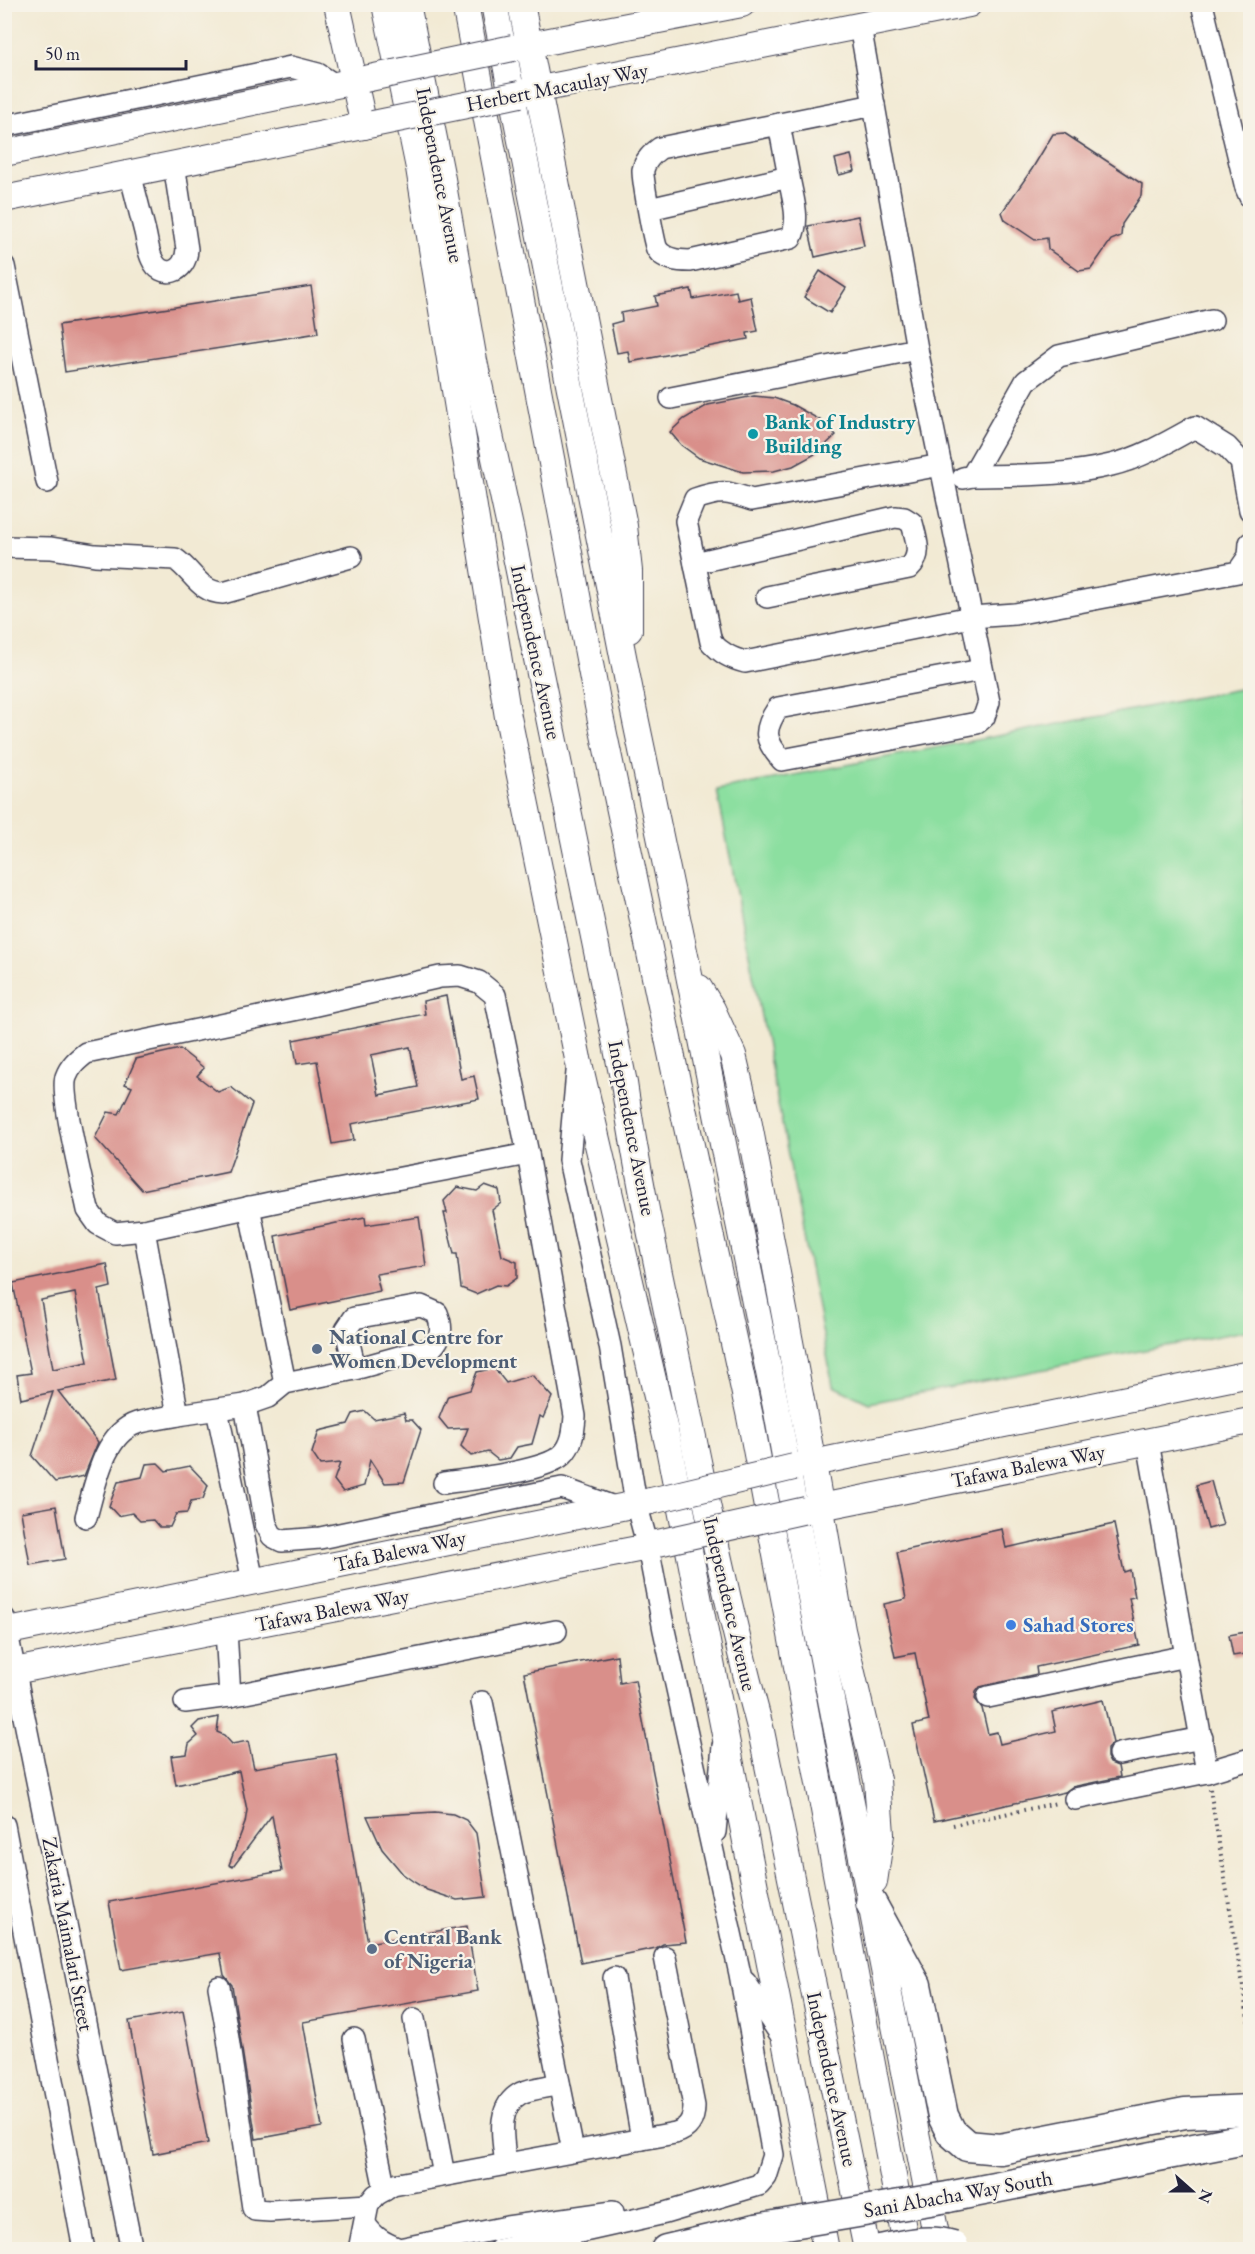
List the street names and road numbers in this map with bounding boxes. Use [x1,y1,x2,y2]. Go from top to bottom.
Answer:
street label: Herbert Macaulay Way [464,55,651,117]
street label: Independence Avenue [410,85,471,265]
street label: Independence Avenue [505,562,568,742]
street label: Independence Avenue [602,1038,663,1218]
street label: Tafawa Balewa Way [949,1437,1108,1494]
street label: Independence Avenue [697,1514,764,1694]
street label: Tafa Balewa Way [332,1523,469,1578]
street label: Tafawa Balewa Way [253,1581,412,1638]
street label: Zakaria Maimalari Street [36,1835,101,2033]
street label: Independence Avenue [801,1989,864,2169]
street label: Sani Abacha Way South [861,2164,1055,2223]

